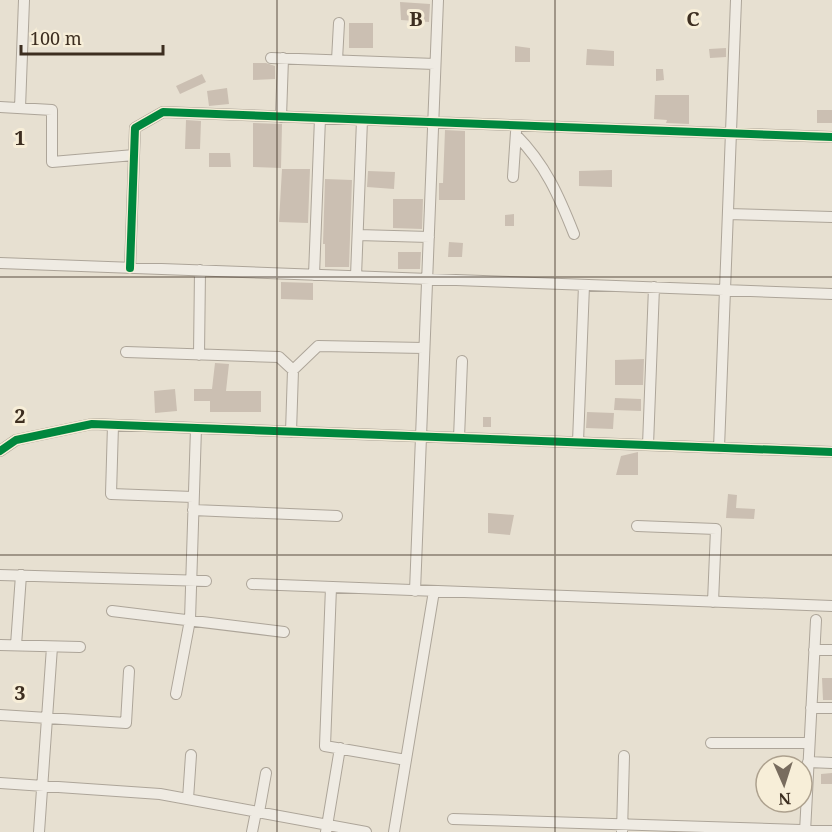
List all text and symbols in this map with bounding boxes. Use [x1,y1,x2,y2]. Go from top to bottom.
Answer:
text: B [409,5,423,32]
text: C [686,5,700,32]
scale bar [21,18,164,56]
text: 100 m [30,26,82,50]
text: 1 [14,124,26,151]
text: 2 [14,402,26,429]
text: 3 [14,679,26,706]
north arrow [754,754,814,814]
text: N [778,788,792,810]

